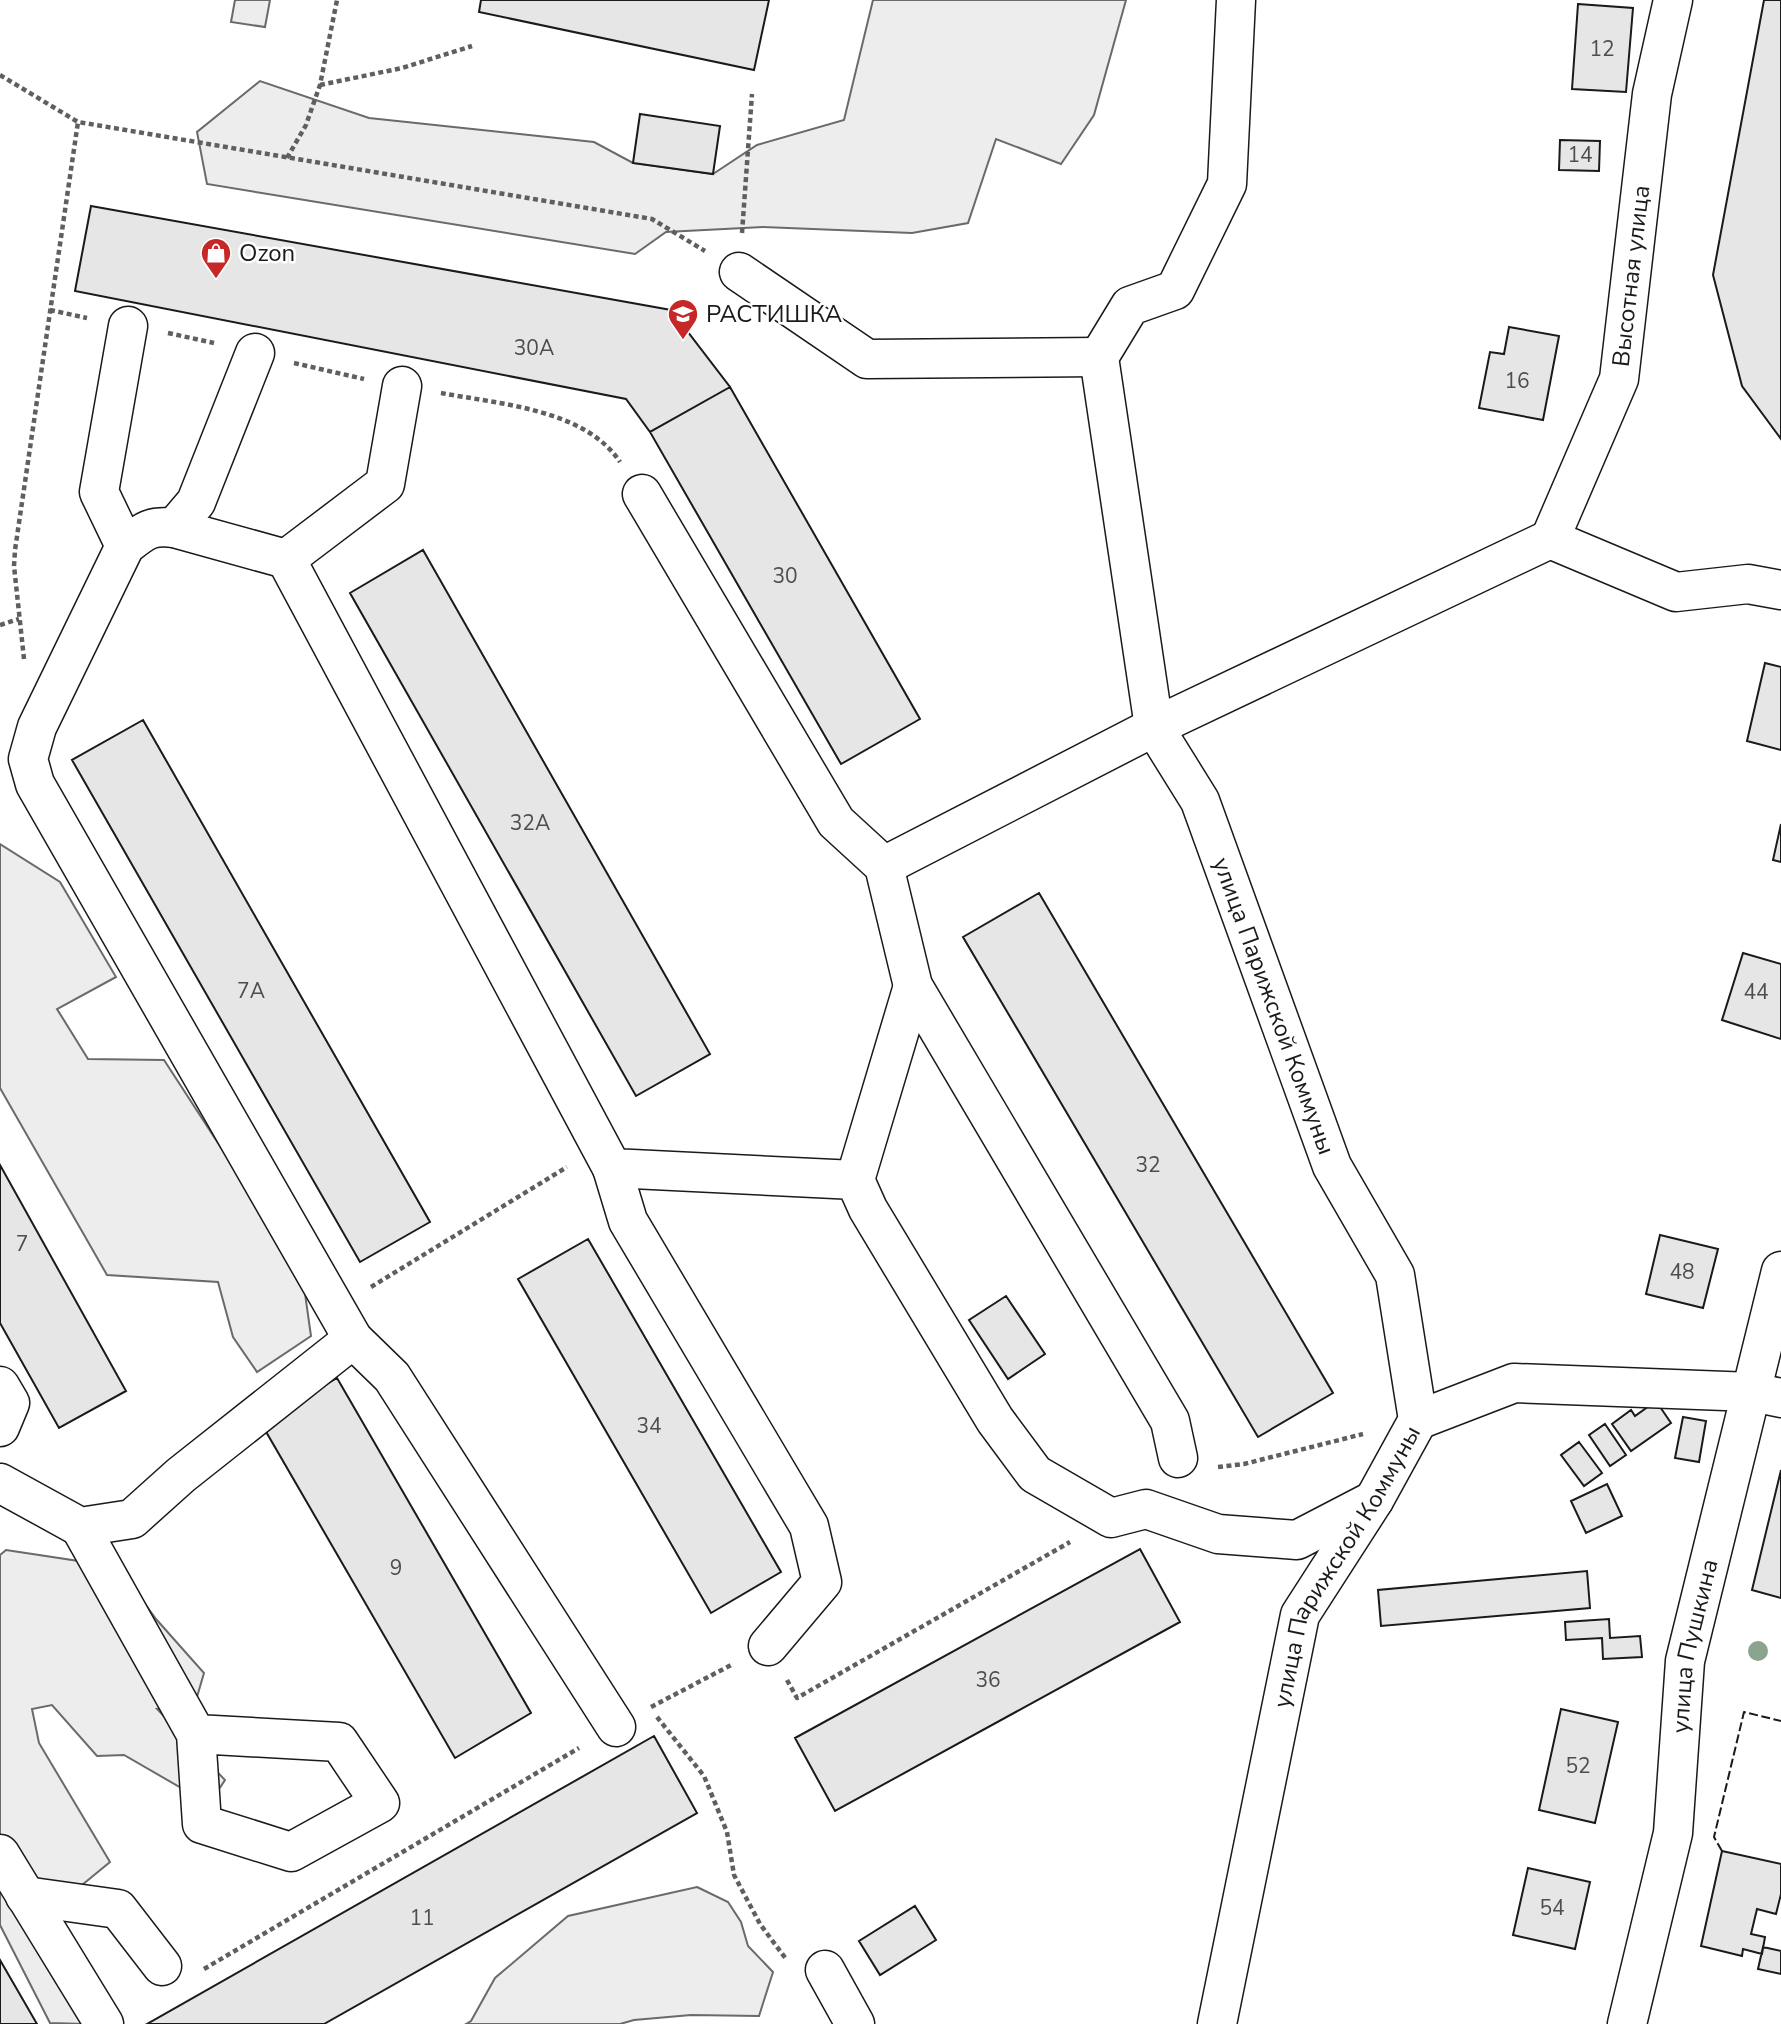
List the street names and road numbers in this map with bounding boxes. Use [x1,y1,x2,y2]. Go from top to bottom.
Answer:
street label: Высотная улица [1605,183,1657,368]
street label: улица Парижской Коммуны [1205,853,1343,1159]
street label: улица Парижской Коммуны [1266,1420,1428,1711]
street label: улица Пушкина [1664,1556,1726,1734]

